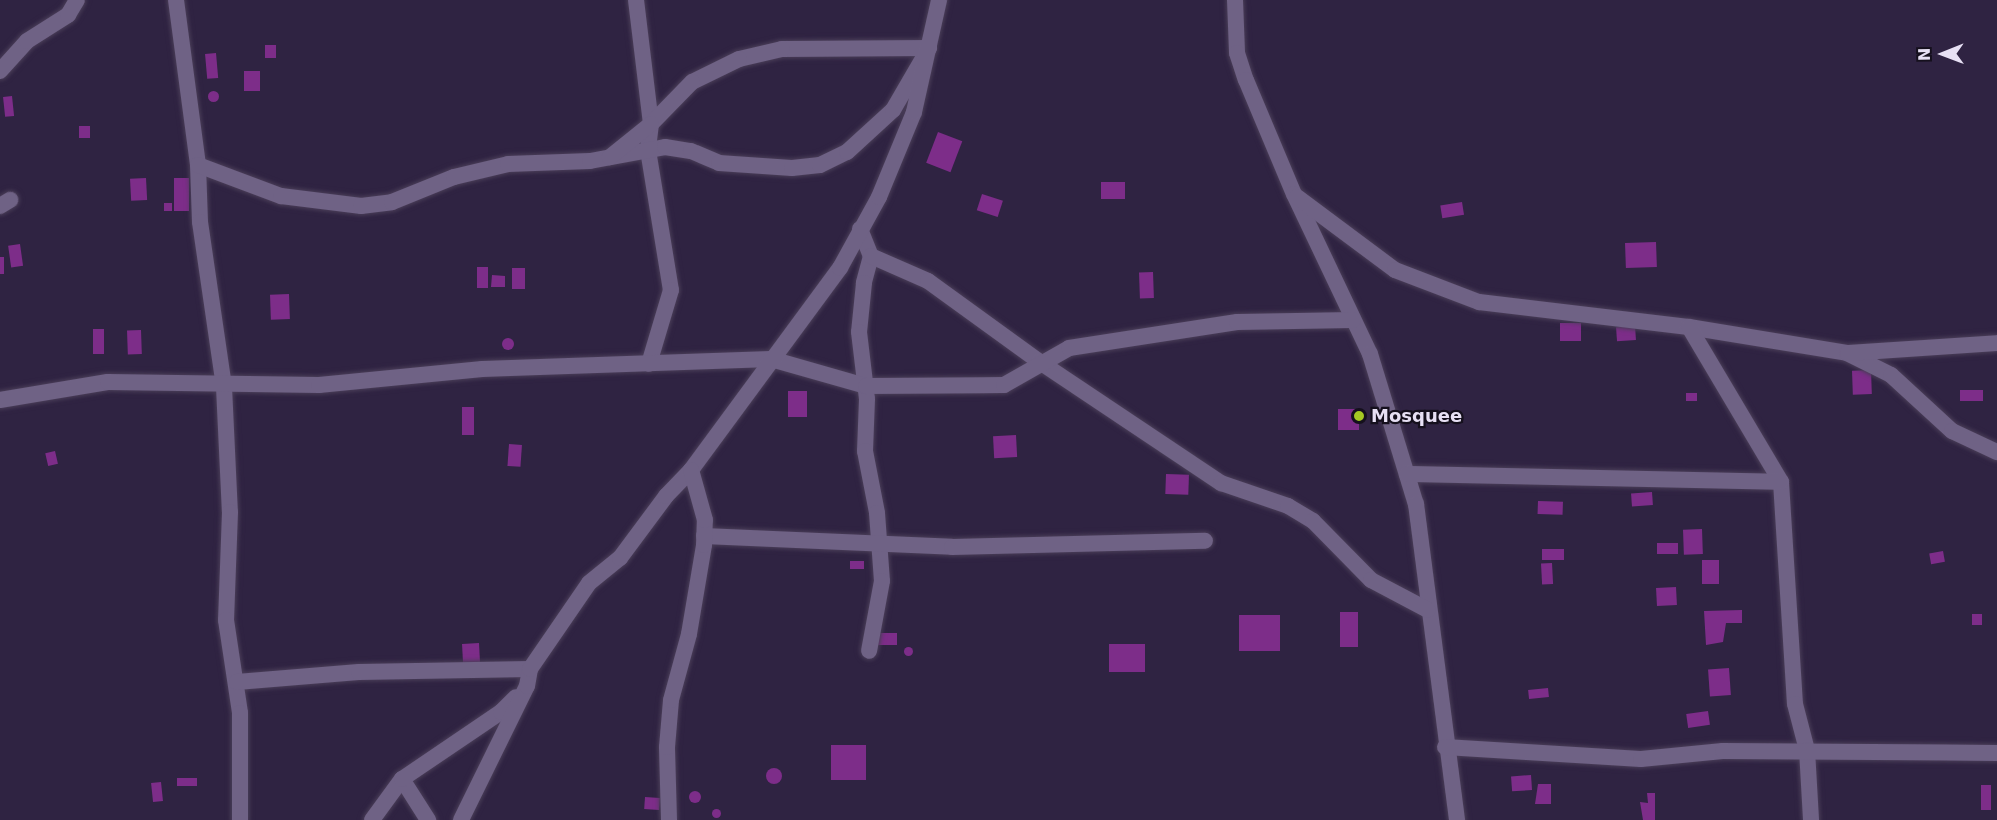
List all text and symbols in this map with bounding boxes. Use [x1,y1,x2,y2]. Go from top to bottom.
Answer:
north arrow [1913,24,1973,84]
text: N [1915,47,1934,61]
place label: Mosquee [1371,405,1462,427]
marker: Mosquee [1352,409,1366,423]

